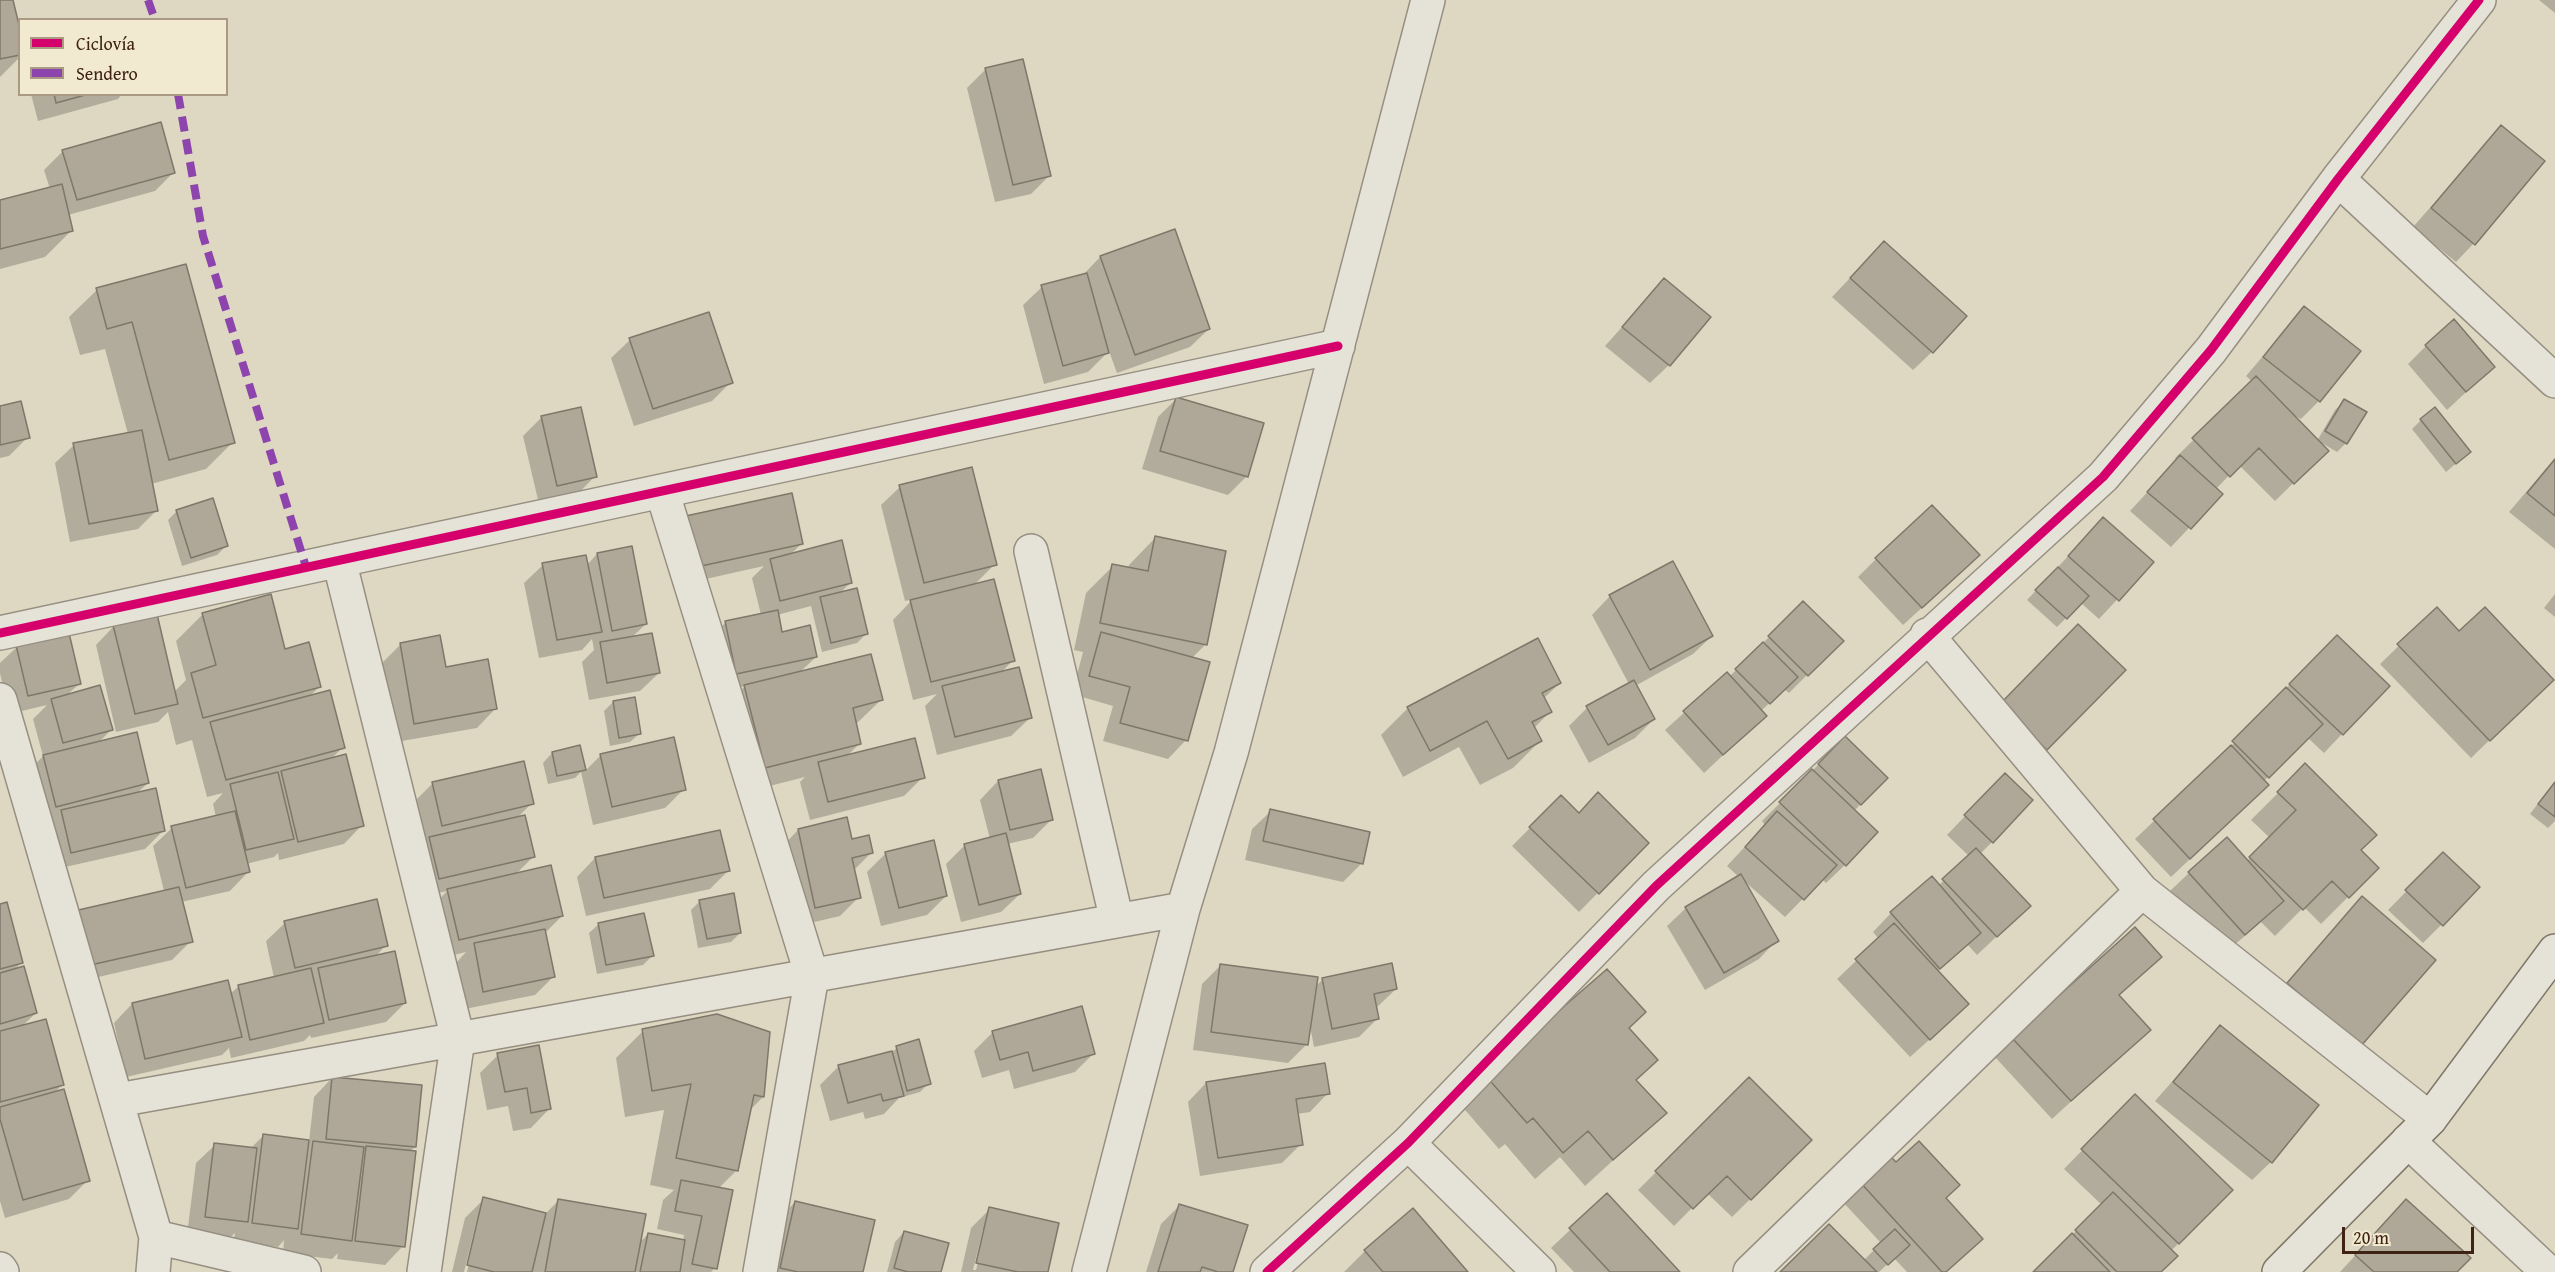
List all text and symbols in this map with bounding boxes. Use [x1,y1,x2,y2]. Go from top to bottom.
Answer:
legend [18,18,228,96]
text: Ciclovía [76,30,135,57]
text: Sendero [76,60,138,87]
scale bar [2345,1215,2477,1253]
text: 20 m [2353,1224,2389,1251]

